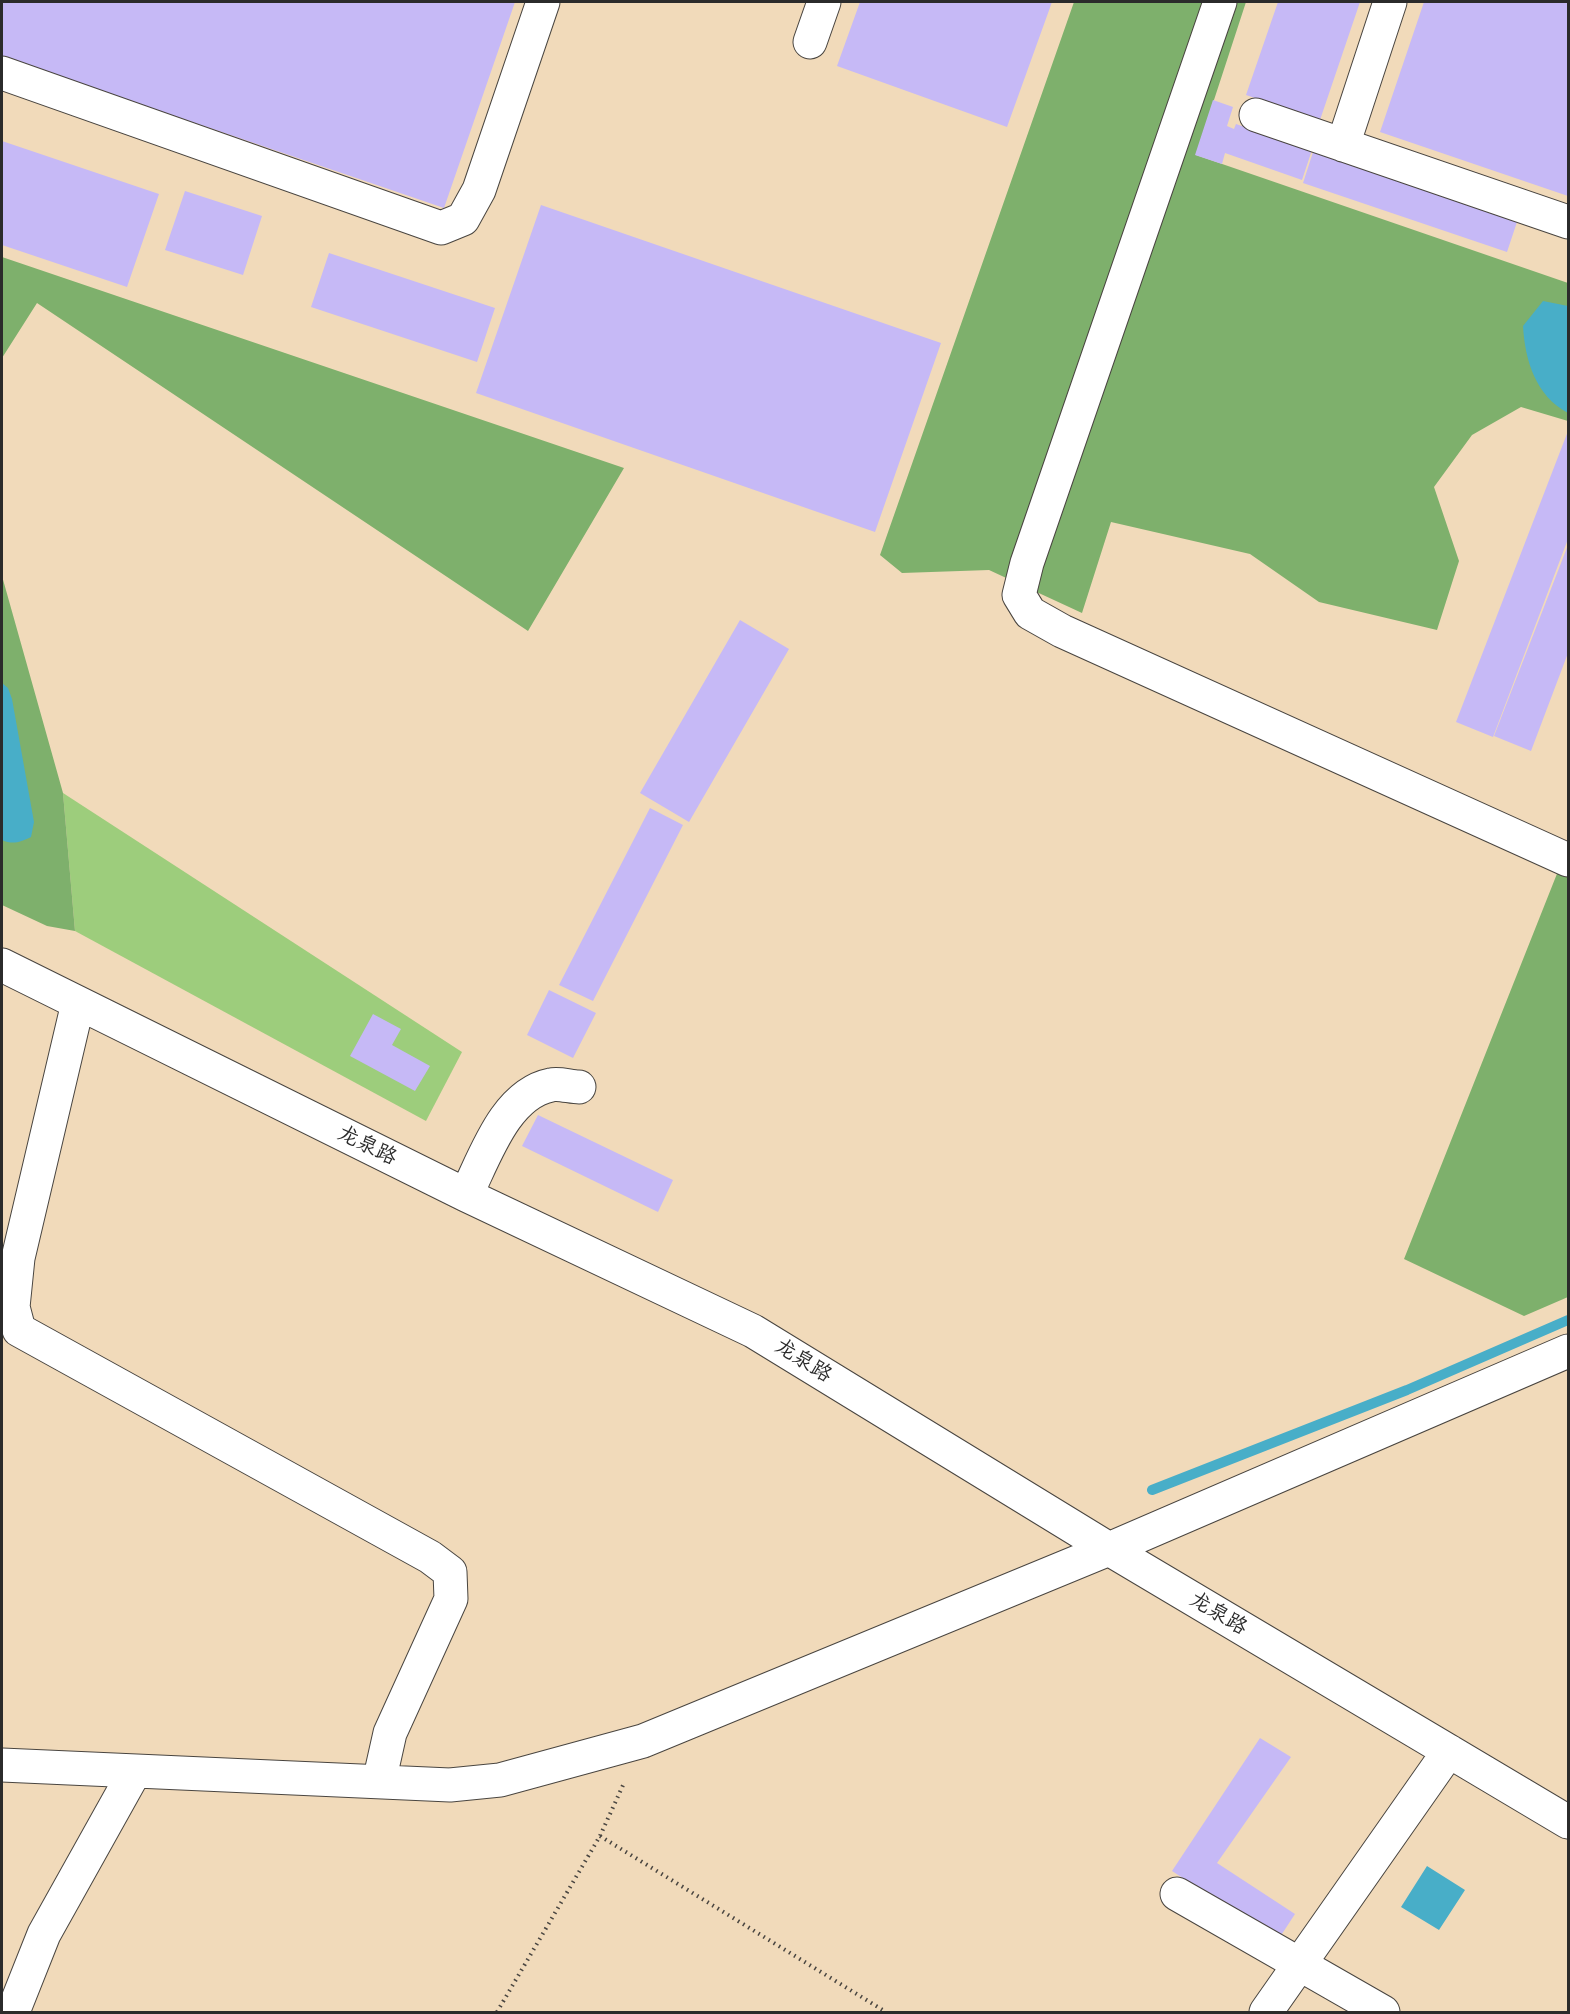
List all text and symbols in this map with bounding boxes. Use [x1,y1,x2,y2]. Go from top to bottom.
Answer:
street label: 龙泉路 [333,1121,401,1171]
street label: 龙泉路 [770,1334,836,1388]
street label: 龙泉路 [1185,1587,1251,1641]

